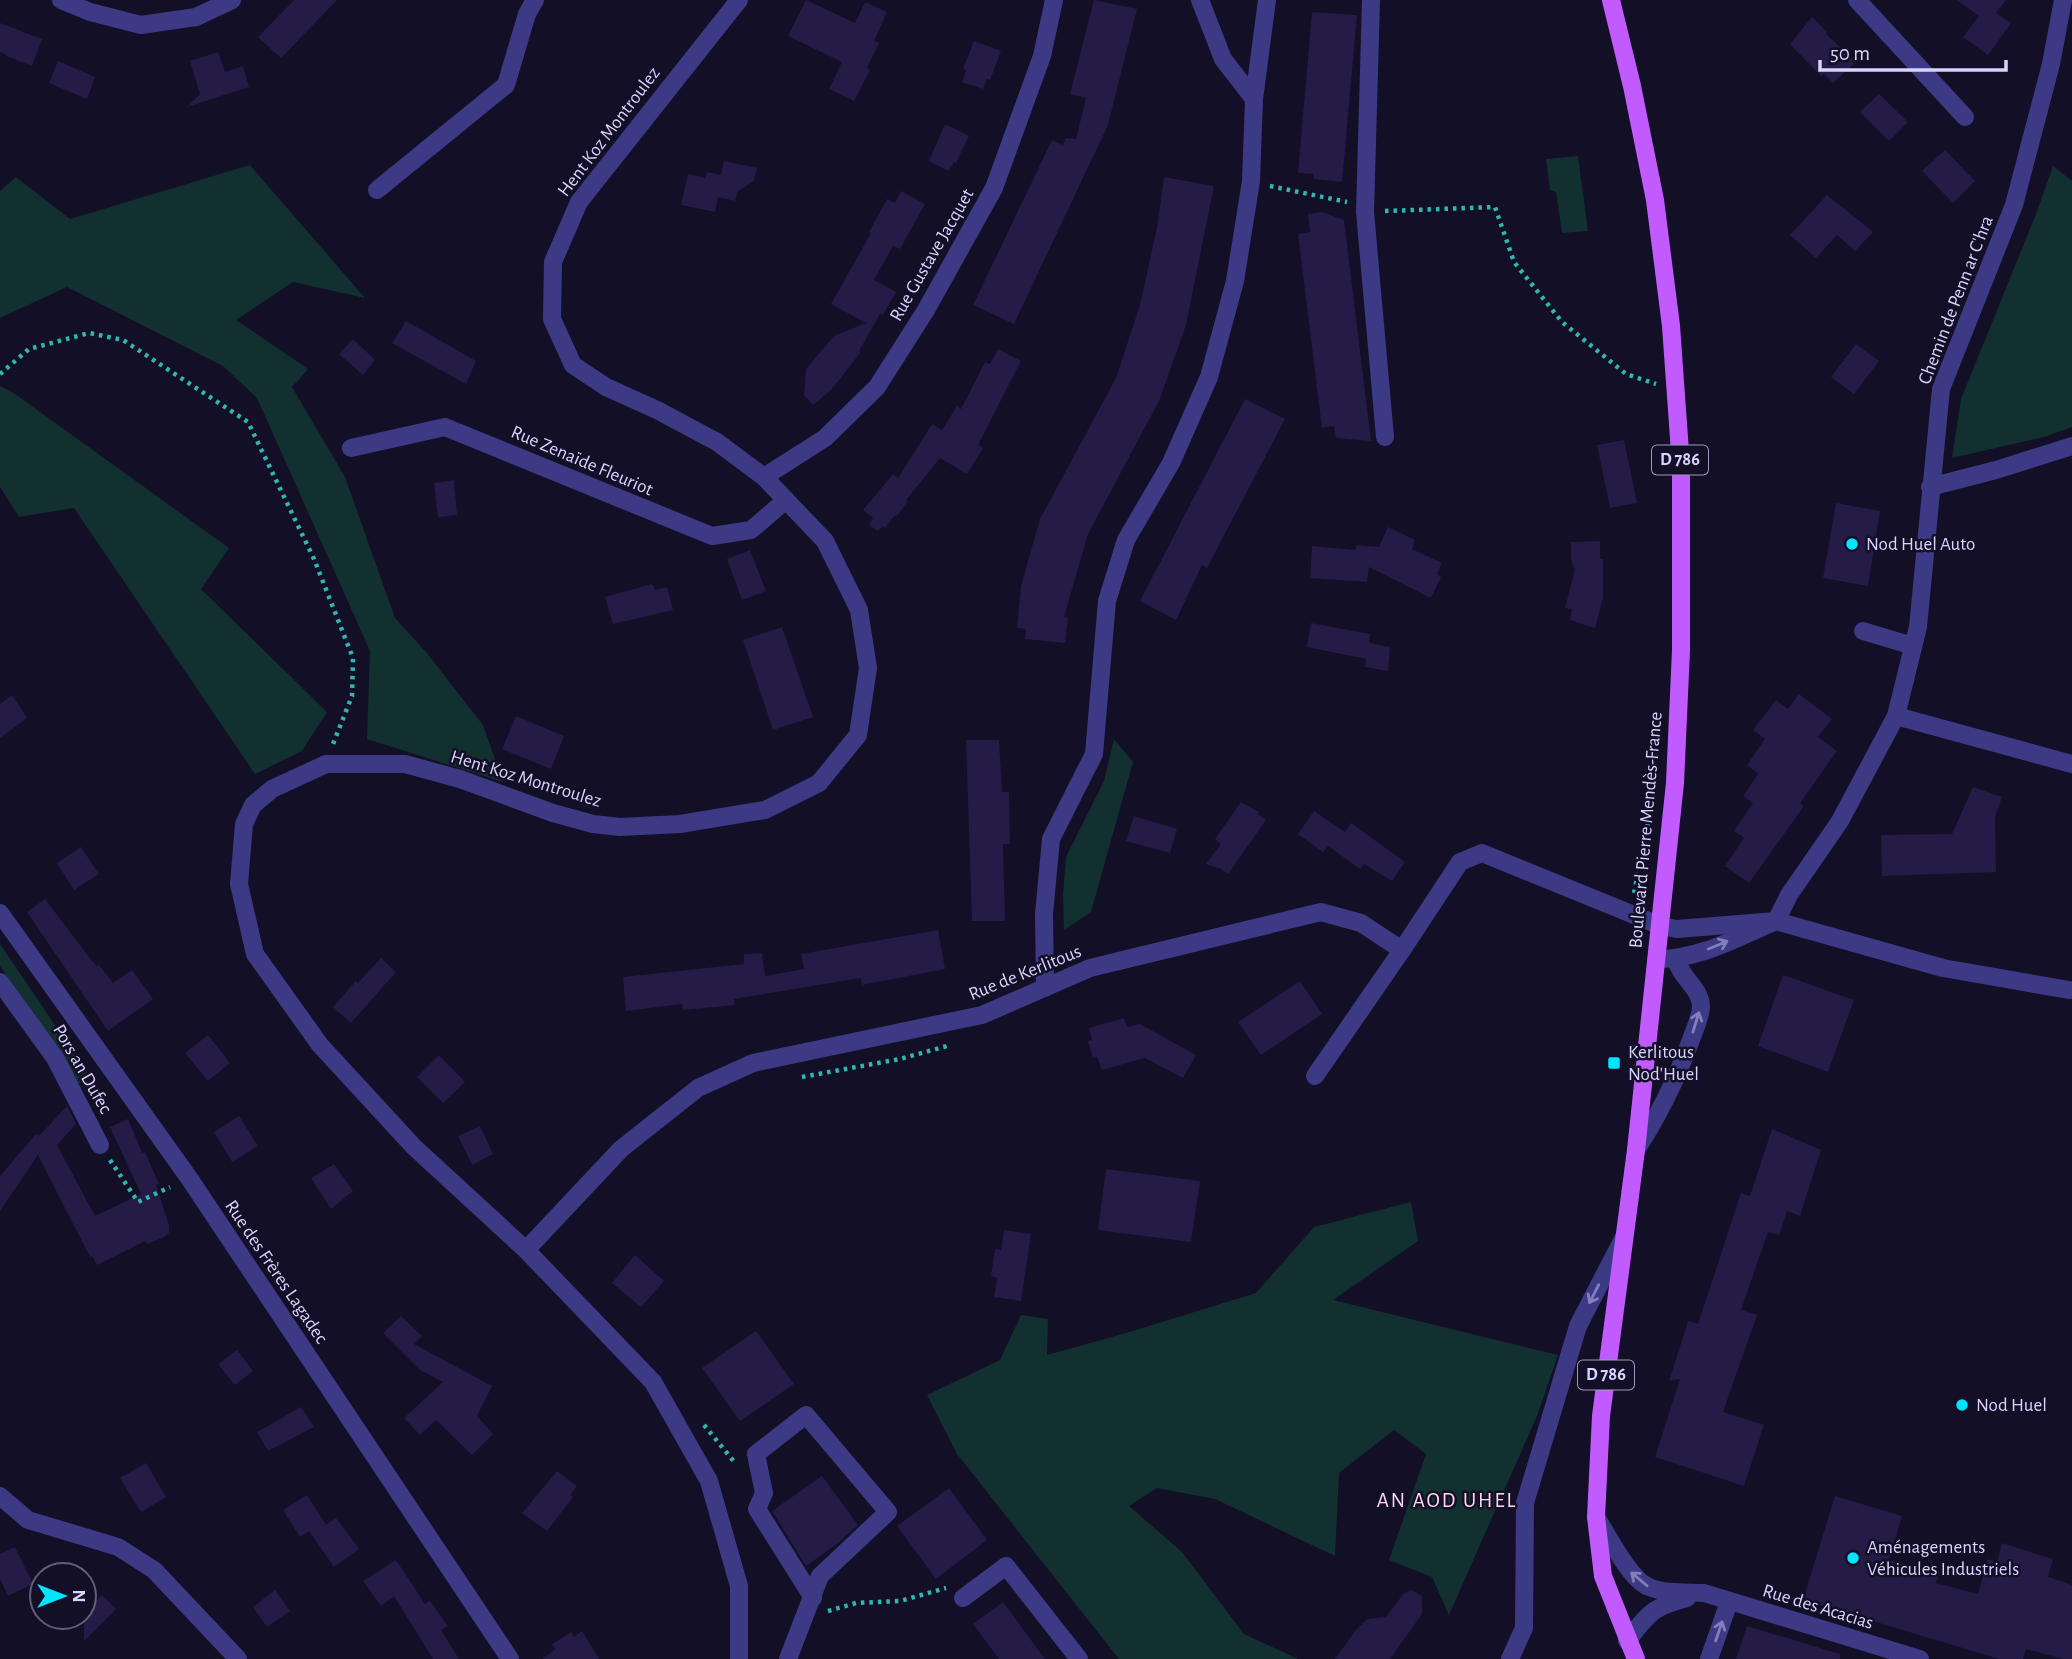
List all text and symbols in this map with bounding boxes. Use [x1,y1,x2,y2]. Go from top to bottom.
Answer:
scale bar [1820,28,2006,72]
text: 50 m [1830,43,1870,64]
street label: Hent Koz Montroulez [554,64,664,200]
street label: Rue Gustave Jacquet [886,186,978,324]
street label: Chemin de Penn ar C'hra [1915,213,1997,387]
street label: Rue Zenaïde Fleuriot [508,423,656,499]
road number: D 786 [1652,446,1708,474]
place label: Nod Huel Auto [1866,535,1975,554]
marker: Nod Huel Auto [1844,536,1860,552]
street label: Boulevard Pierre Mendès-France [1626,711,1666,949]
street label: Hent Koz Montroulez [448,747,604,811]
one-way arrow [1706,938,1728,951]
street label: Rue de Kerlitous [966,942,1084,1004]
one-way arrow [1691,1011,1704,1033]
street label: Pors an Dufec [49,1021,115,1117]
place label: Kerlitous Nod'Huel [1628,1043,1699,1084]
marker: Kerlitous Nod'Huel [1606,1055,1622,1071]
street label: Rue des Frères Lagadec [221,1197,331,1347]
one-way arrow [1587,1283,1600,1304]
road number: D 786 [1578,1360,1634,1390]
place label: Nod Huel [1976,1396,2047,1415]
marker: Nod Huel [1954,1397,1970,1413]
district label: AN AOD UHEL [1377,1490,1517,1511]
place label: Aménagements Véhicules Industriels [1867,1538,2019,1579]
marker: Aménagements Véhicules Industriels [1845,1550,1861,1566]
north arrow [28,1561,98,1631]
one-way arrow [1630,1572,1648,1588]
street label: Rue des Acacias [1760,1581,1876,1633]
text: N [69,1589,88,1603]
one-way arrow [1714,1620,1726,1642]

